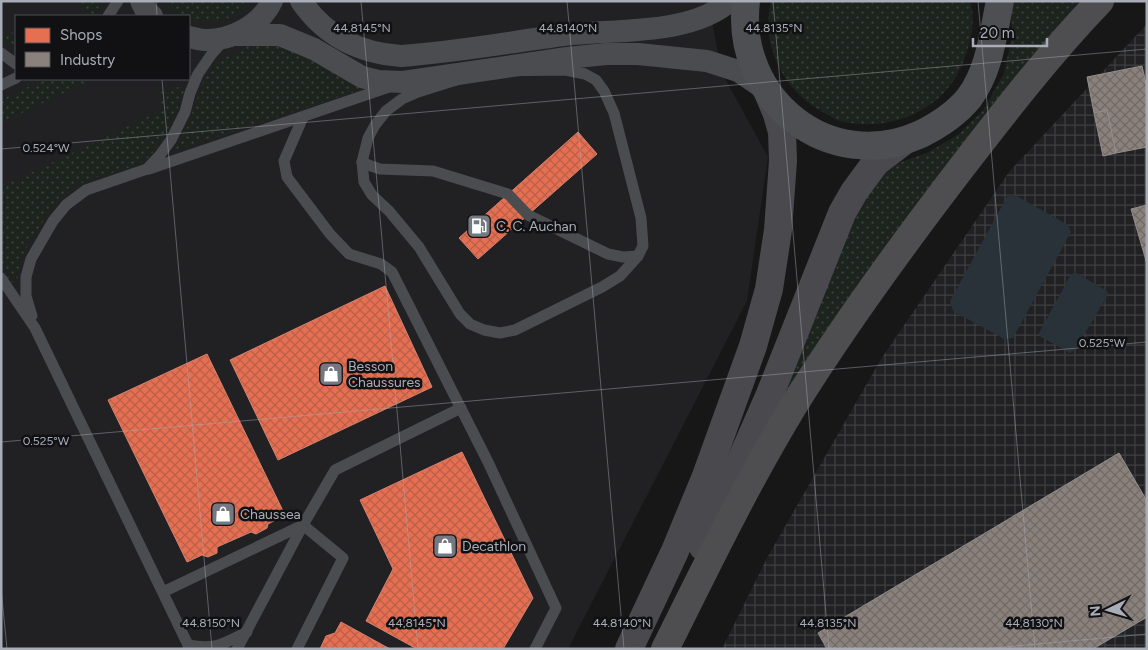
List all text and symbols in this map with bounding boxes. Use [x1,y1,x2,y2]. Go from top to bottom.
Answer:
legend [15,15,190,80]
scale bar [973,15,1047,47]
text: 44.8145°N [333,21,391,35]
text: 44.8140°N [539,21,597,35]
text: 44.8135°N [746,21,802,35]
text: 20 m [980,24,1014,42]
text: Shops [60,26,102,44]
text: Industry [60,51,115,69]
text: 0.524°W [22,141,70,155]
fuel station icon: C. C. Auchan [466,213,492,239]
place label: C. C. Auchan [496,218,577,235]
text: 0.525°W [1079,336,1126,350]
place label: Besson Chaussures [348,358,421,391]
shop icon: Besson Chaussures [318,361,344,387]
text: 0.525°W [23,434,70,448]
shop icon: Chaussea [210,501,236,527]
place label: Chaussea [240,506,301,523]
shop icon: Decathlon [432,533,458,559]
place label: Decathlon [462,538,526,555]
north arrow [1083,585,1133,635]
text: N [1087,605,1104,617]
text: 44.8150°N [182,616,240,630]
text: 44.8145°N [388,616,446,630]
text: 44.8140°N [593,616,651,630]
text: 44.8135°N [800,616,856,630]
text: 44.8130°N [1005,616,1063,630]

